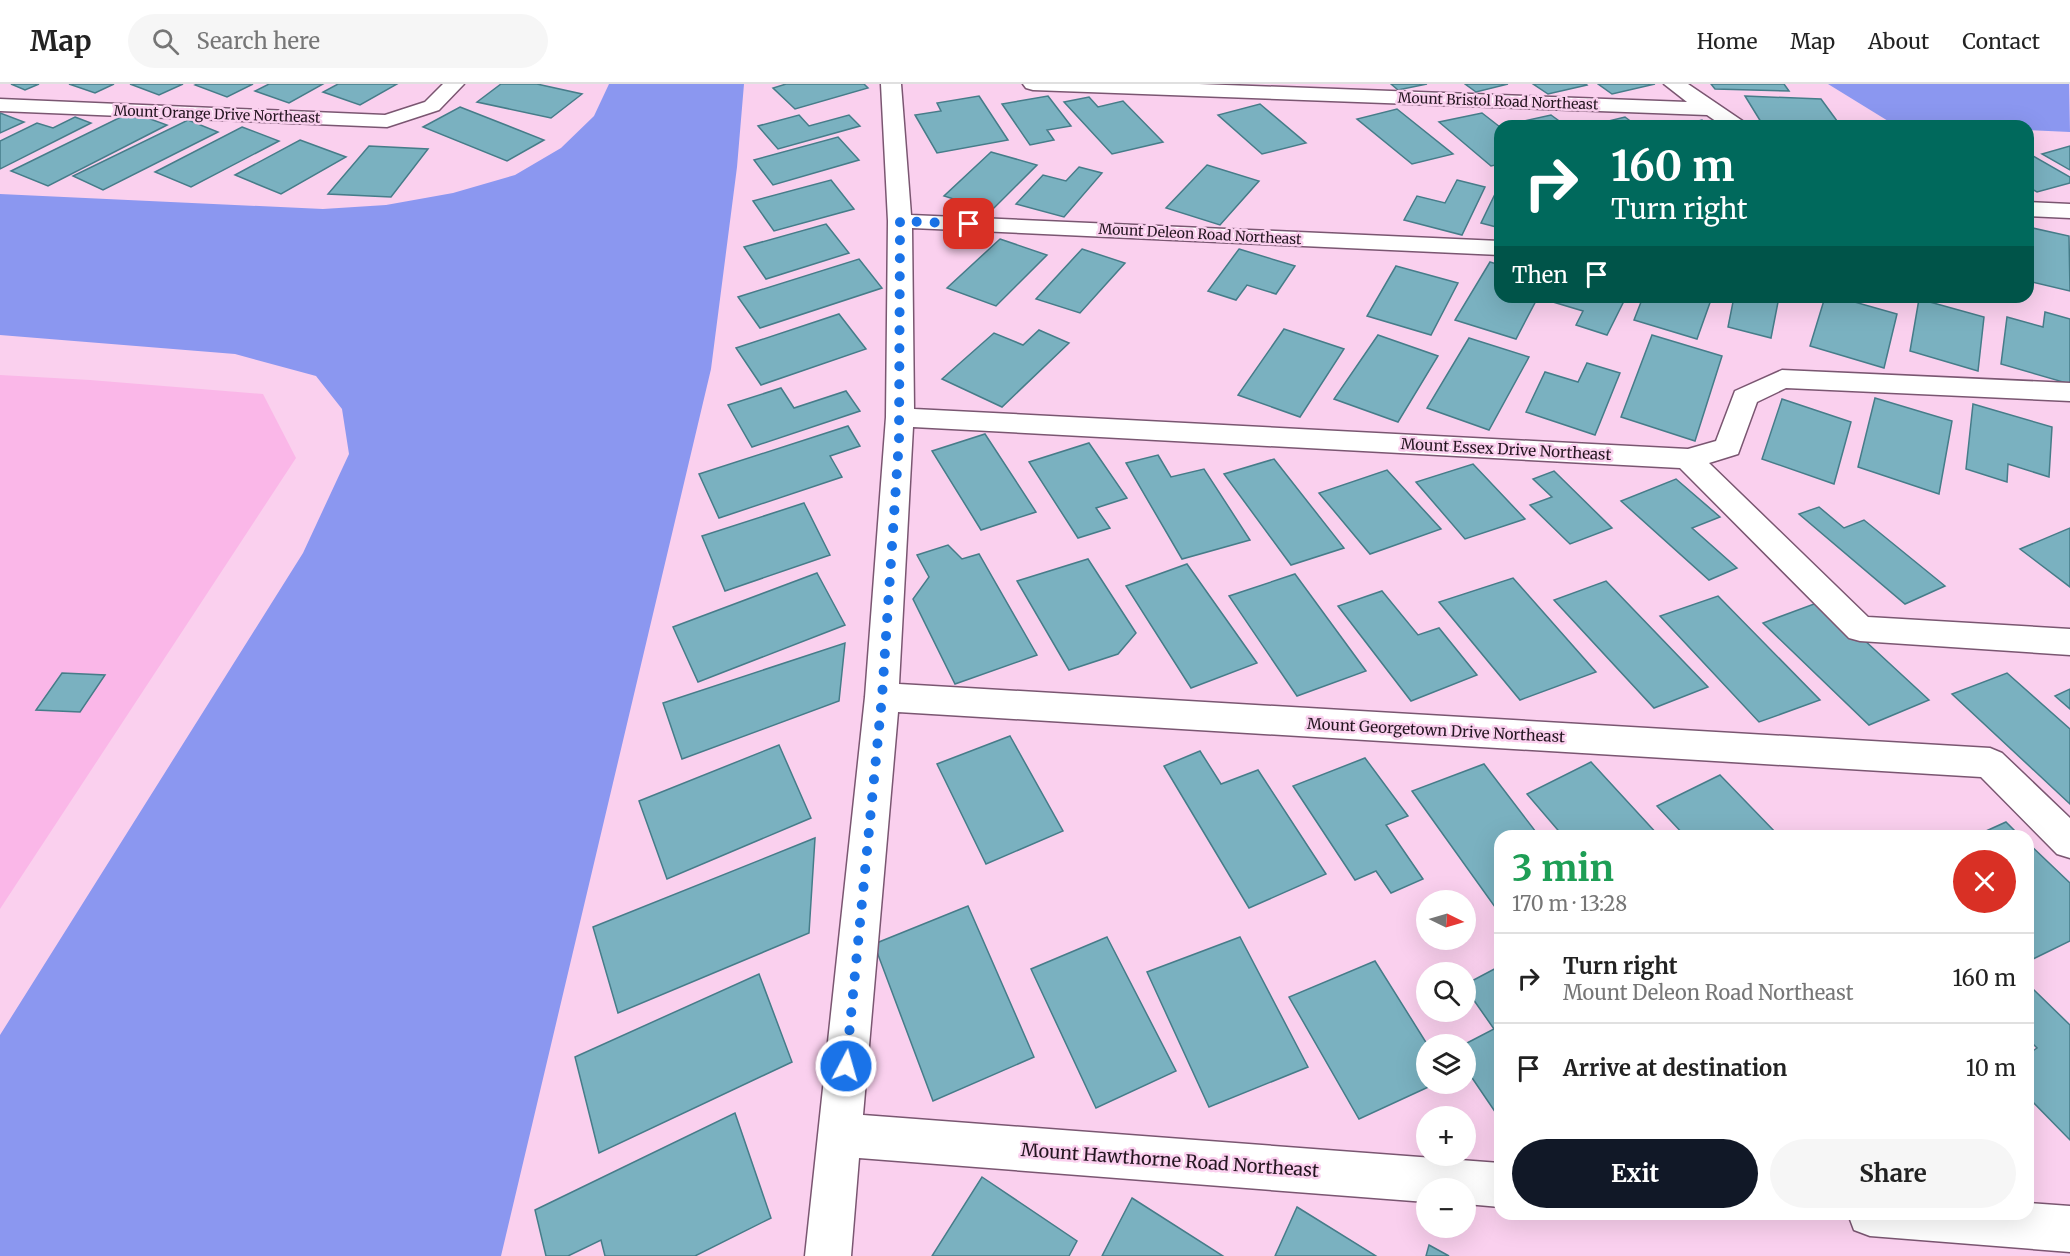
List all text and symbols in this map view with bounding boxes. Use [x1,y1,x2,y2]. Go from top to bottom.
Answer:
search box [128,14,548,68]
text: Map [30,23,92,59]
icon: search [149,25,182,58]
text: Search here [197,27,320,55]
text: Home [1697,28,1757,55]
text: Map [1790,28,1835,55]
text: About [1868,28,1929,55]
text: Contact [1962,28,2040,55]
street label: Mount Bristol Road Northeast [1397,89,1599,114]
street label: Mount Orange Drive Northeast [113,101,321,127]
text: 160 m [1611,140,1735,192]
icon: right [1512,144,1590,222]
text: Turn right [1611,192,1748,226]
pin [943,198,994,249]
icon: arrive [952,207,985,240]
street label: Mount Deleon Road Northeast [1098,220,1303,248]
icon: arrive [1580,258,1613,291]
text: Then [1512,261,1568,289]
street label: Mount Essex Drive Northeast [1400,434,1612,464]
street label: Mount Georgetown Drive Northeast [1307,714,1565,746]
text: 3 min [1512,846,1614,891]
button: close [1953,850,2016,913]
north arrow [1416,890,1476,950]
map controls [1416,890,1476,1238]
text: 170 m · 13:28 [1512,891,1627,916]
text: Turn right [1563,952,1677,980]
button: search [1416,962,1476,1022]
icon: right [1512,962,1545,995]
text: 160 m [1952,964,2016,992]
text: Mount Deleon Road Northeast [1563,980,1854,1005]
position arrow [814,1034,878,1098]
button: layers [1416,1034,1476,1094]
icon: arrive [1512,1052,1545,1085]
text: Arrive at destination [1563,1054,1787,1082]
text: 10 m [1966,1054,2016,1082]
button: + [1416,1106,1476,1166]
street label: Mount Hawthorne Road Northeast [1020,1138,1320,1182]
button: Exit [1512,1139,1758,1208]
button: Share [1770,1139,2016,1208]
button: − [1416,1178,1476,1238]

